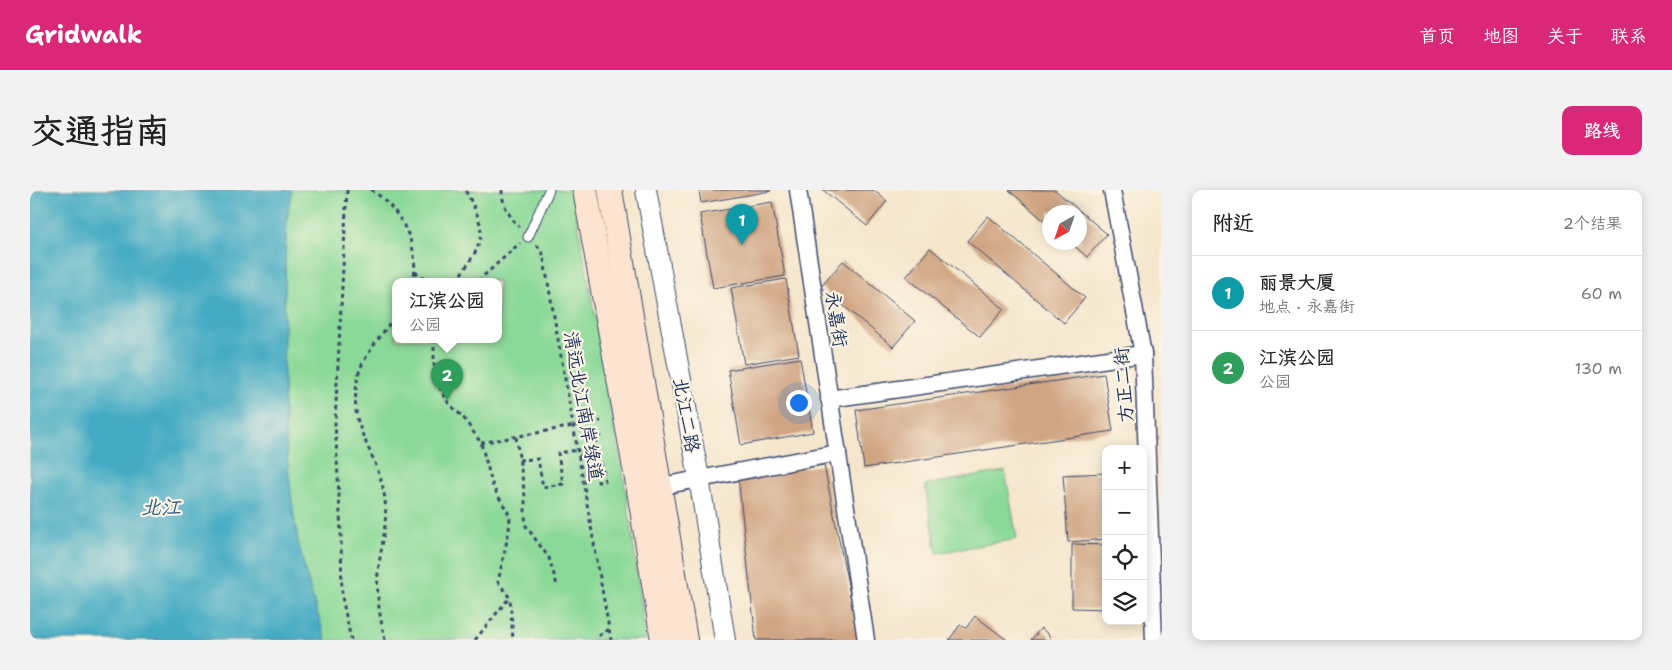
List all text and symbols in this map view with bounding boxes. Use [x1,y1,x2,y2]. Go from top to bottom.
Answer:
text: Gridwalk [25,19,142,51]
text: 首页 [1419,24,1455,48]
text: 地图 [1483,24,1519,48]
text: 关于 [1547,24,1583,48]
text: 联系 [1611,24,1647,48]
button: 路线 [1562,106,1642,155]
text: 交通指南 [30,107,170,154]
pin: 1 [726,204,758,245]
north arrow [1042,205,1087,250]
text: 附近 [1212,209,1254,237]
text: 2个结果 [1563,213,1622,234]
text: 丽景大厦 [1259,270,1335,295]
popup [392,278,502,343]
text: 1 [1224,283,1232,304]
text: 60 m [1581,283,1622,304]
text: 江滨公园 [409,288,485,313]
street label: 永嘉街 [820,289,853,349]
text: 地点 · 永嘉街 [1259,296,1354,317]
text: 公园 [409,314,441,335]
street label: 清远北江南岸绿道 [558,329,609,483]
text: 江滨公园 [1259,345,1335,370]
street label: 方正二街 [1108,346,1139,424]
text: 2 [1222,358,1234,379]
text: 130 m [1575,358,1622,379]
pin: 2 [431,359,463,400]
text: 公园 [1259,371,1291,392]
street label: 北江二路 [668,375,705,455]
your location [786,390,812,416]
map controls [1102,445,1147,625]
button: + [1102,445,1147,490]
button: − [1102,490,1147,535]
water label: 北江 [141,494,182,520]
button: locate [1102,535,1147,580]
button: layers [1102,580,1147,625]

